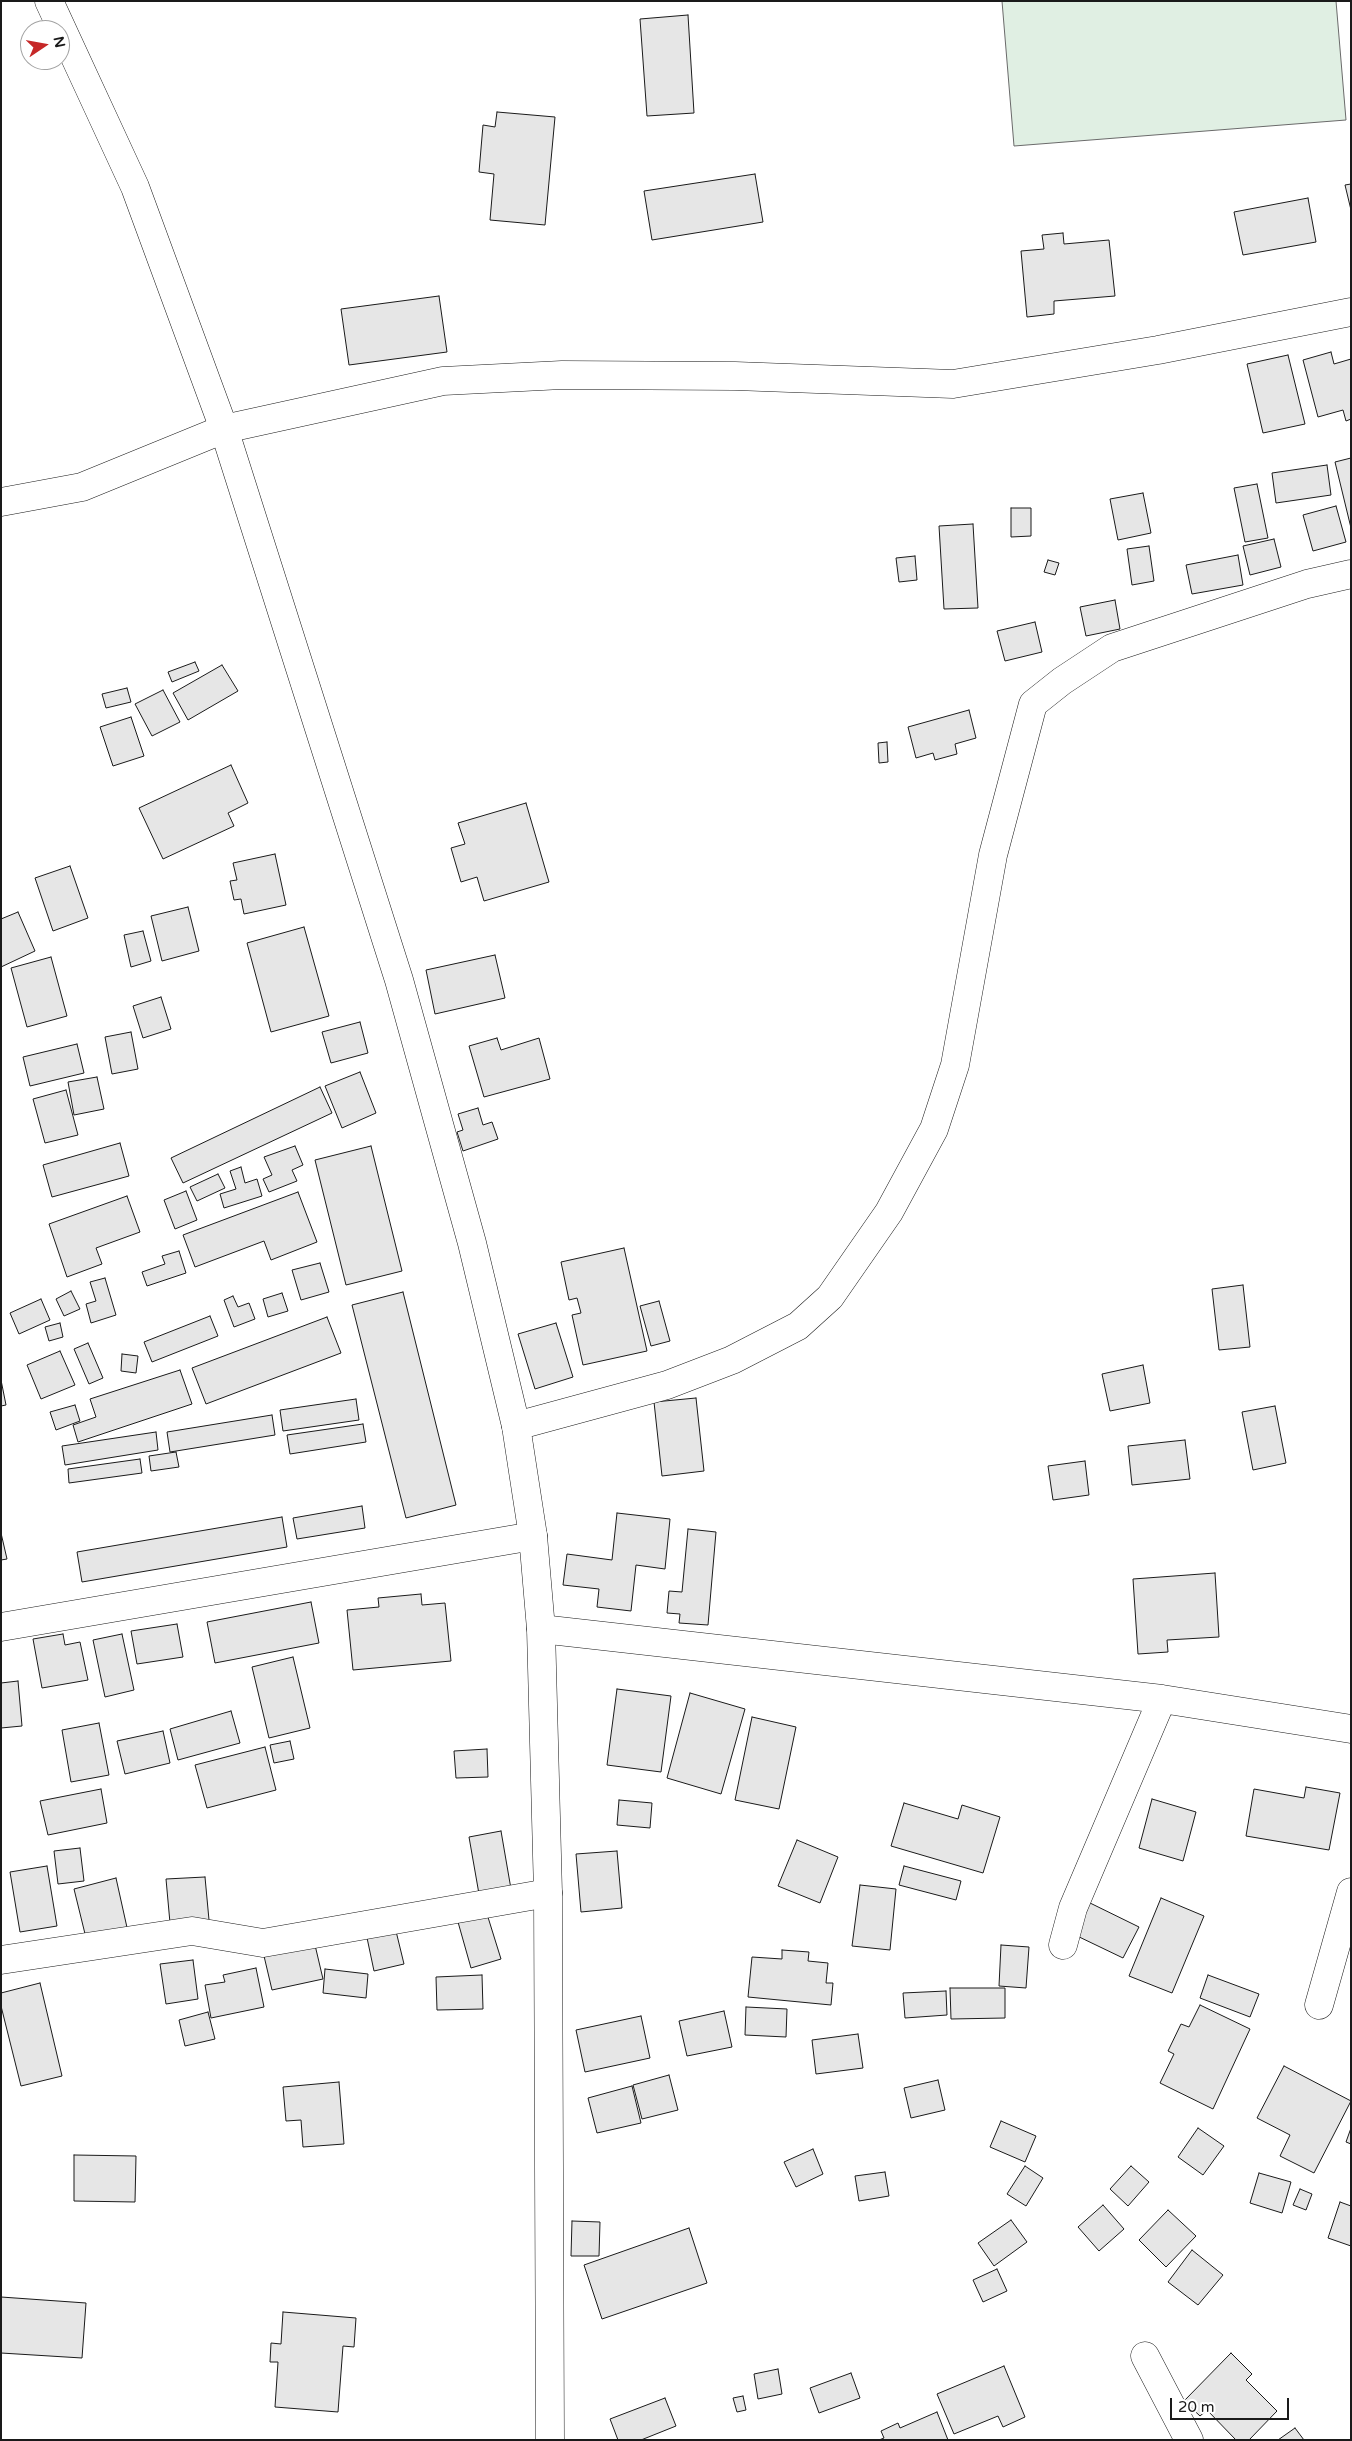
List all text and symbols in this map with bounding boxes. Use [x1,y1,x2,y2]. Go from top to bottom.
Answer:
north arrow [20,20,70,70]
text: N [50,35,69,49]
scale bar [1172,2388,1291,2420]
text: 20 m [1178,2398,1215,2416]

